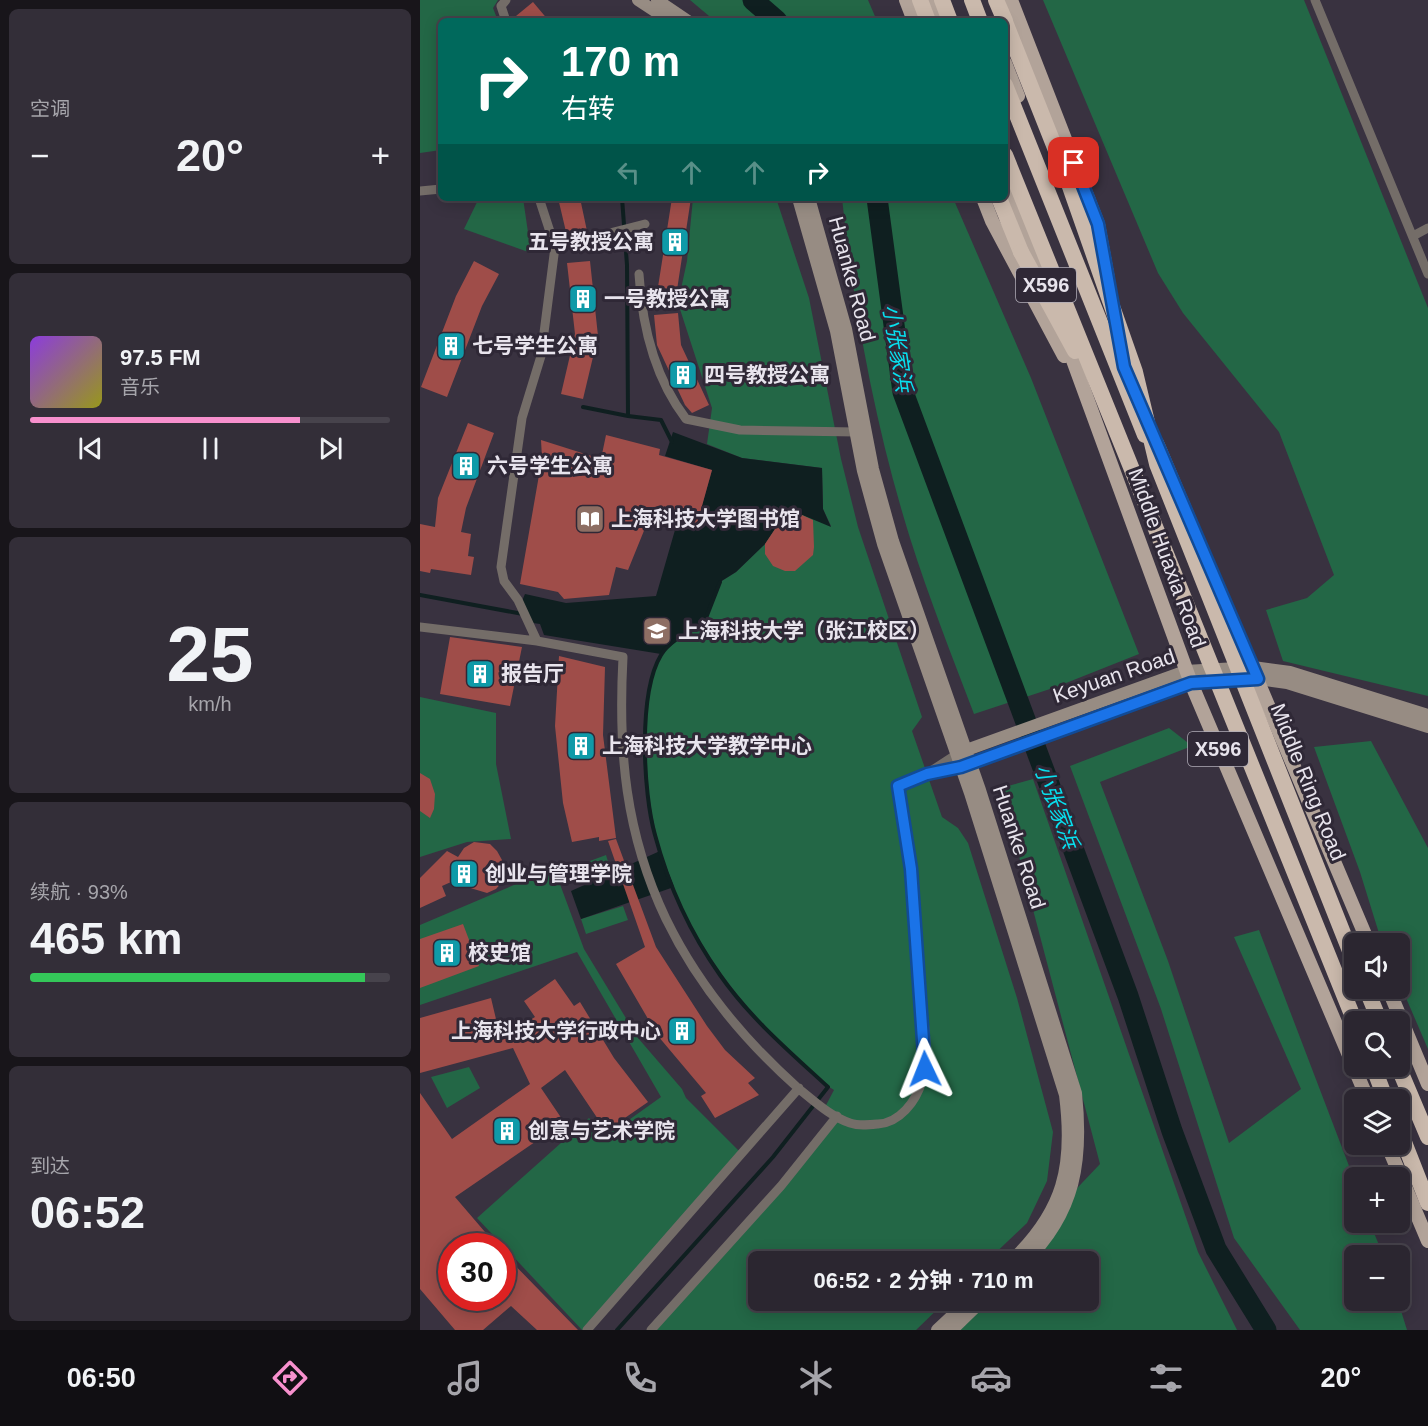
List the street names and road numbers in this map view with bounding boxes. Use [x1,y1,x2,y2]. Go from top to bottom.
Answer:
street label: Huanke Road [825,214,880,344]
road number: X596 [1016,268,1076,302]
street label: Middle Huaxia Road [1124,465,1211,651]
street label: Keyuan Road [1050,644,1178,707]
street label: Middle Ring Road [1267,700,1350,864]
road number: X596 [1188,732,1248,766]
street label: Huanke Road [989,782,1050,911]

